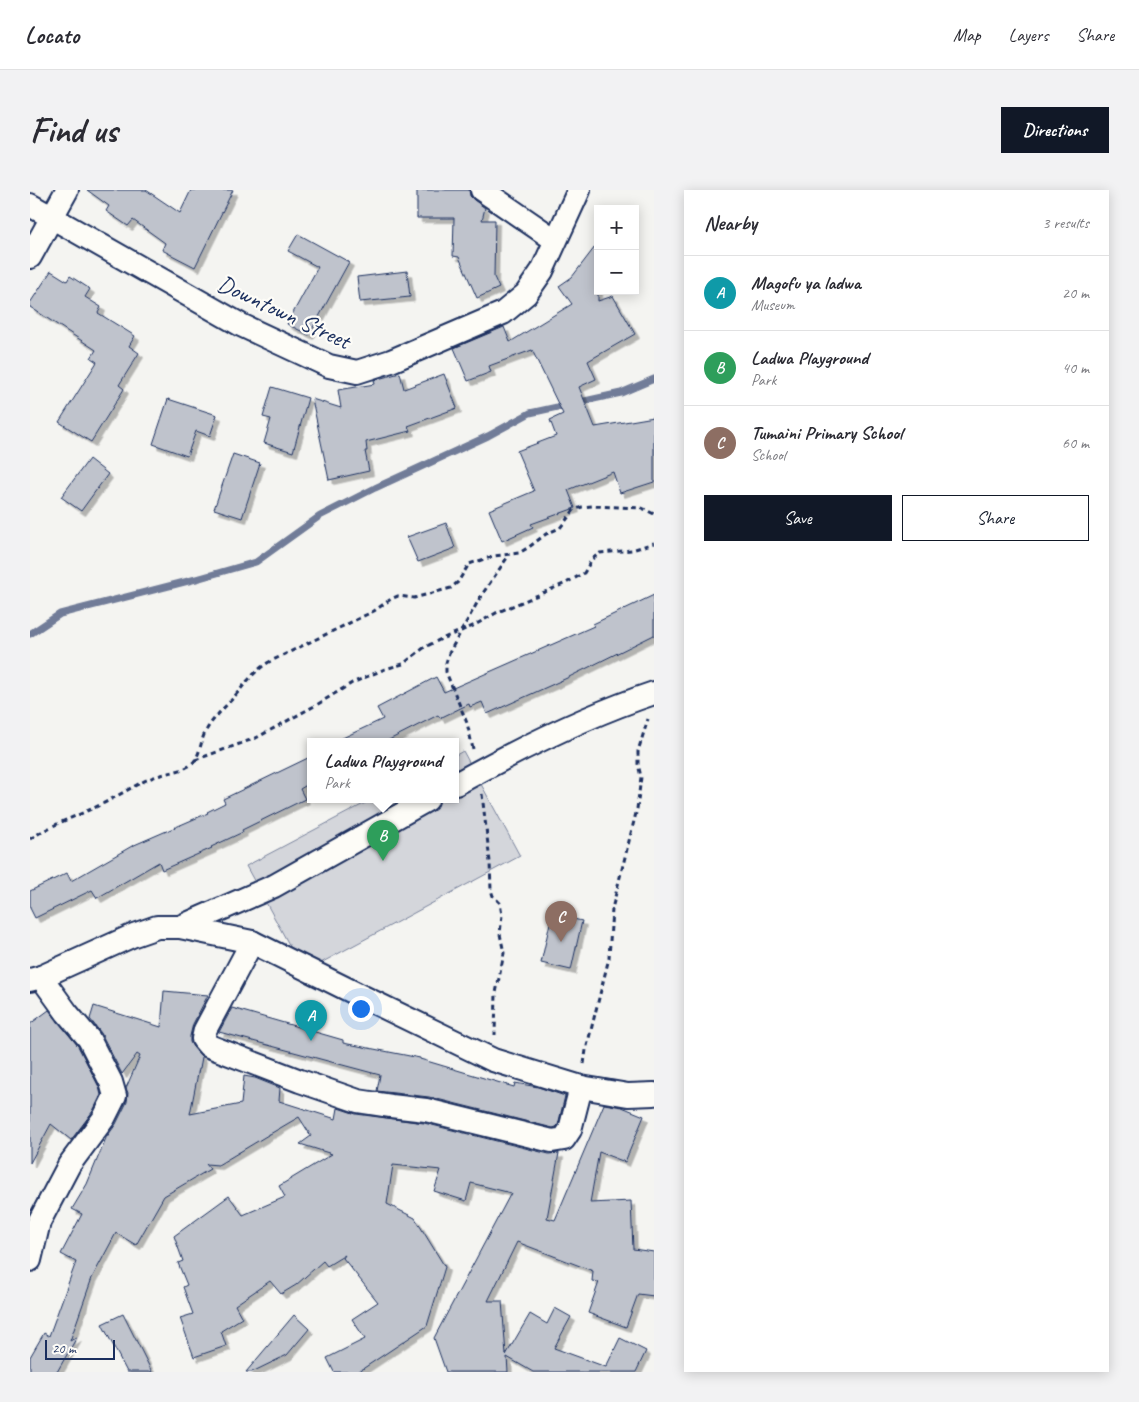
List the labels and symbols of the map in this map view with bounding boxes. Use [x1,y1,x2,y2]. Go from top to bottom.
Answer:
street label: Downtown Street [213,268,357,357]
pin: B [367,820,399,861]
pin: C [545,901,577,942]
your location [348,996,374,1022]
pin: A [295,1000,327,1041]
scale bar [45,1337,115,1360]

